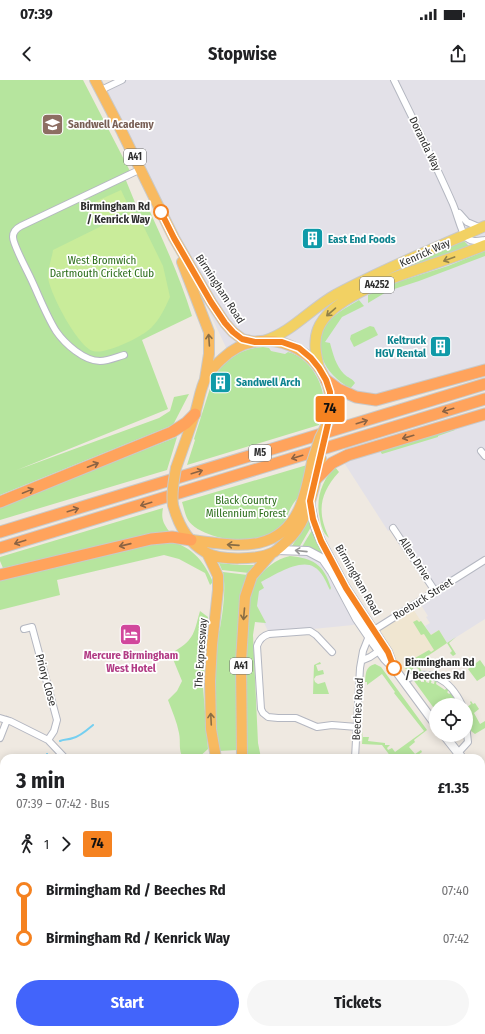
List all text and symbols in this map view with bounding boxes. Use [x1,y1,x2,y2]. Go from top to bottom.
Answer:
text: 07:39 [20,5,53,23]
icon: back [16,43,38,65]
text: Stopwise [208,43,277,65]
icon: share [447,43,469,65]
school or university icon: Sandwell Academy [40,111,66,137]
street label: Doranda Way [406,115,444,173]
place label: Sandwell Academy [68,118,154,131]
road number: A41 [124,149,146,165]
place label: Birmingham Rd / Kenrick Way [81,200,151,226]
marker: Birmingham Rd / Kenrick Way [153,204,169,220]
building icon: East End Foods [299,226,325,252]
place label: East End Foods [328,233,396,246]
street label: Kenrick Way [398,236,452,270]
street label: Birmingham Road [193,252,247,326]
park label: West Bromwich Dartmouth Cricket Club [50,254,154,280]
one-way arrow [443,255,455,263]
road number: A4252 [360,277,394,293]
one-way arrow [326,307,336,316]
building icon: Keltruck HGV Rental [428,333,454,359]
one-way arrow [205,334,213,347]
place label: Keltruck HGV Rental [375,334,427,360]
building icon: Sandwell Arch [207,369,233,395]
place label: Sandwell Arch [236,376,301,389]
line badge: 74 [312,396,348,422]
text: 74 [324,400,336,417]
one-way arrow [441,407,454,414]
one-way arrow [355,418,368,425]
one-way arrow [401,434,414,441]
road number: M5 [249,445,271,461]
one-way arrow [291,454,304,461]
one-way arrow [86,461,98,469]
one-way arrow [191,468,204,475]
one-way arrow [22,486,34,494]
park label: Black Country Millennium Forest [206,494,287,520]
one-way arrow [140,501,153,508]
one-way arrow [66,506,79,513]
street label: Allen Drive [396,535,434,583]
one-way arrow [15,538,27,546]
one-way arrow [227,541,240,548]
one-way arrow [119,542,132,549]
street label: Birmingham Road [332,542,384,618]
one-way arrow [295,547,308,554]
street label: Roebuck Street [391,575,456,623]
one-way arrow [240,607,247,620]
street label: The Expressway [192,617,210,688]
hotel icon: Mercure Birmingham West Hotel [118,622,144,648]
place label: Mercure Birmingham West Hotel [84,649,178,675]
street label: Priory Close [33,652,59,708]
place label: Birmingham Rd / Beeches Rd [405,656,474,682]
road number: A41 [230,658,252,674]
marker: Birmingham Rd / Beeches Rd [386,660,402,676]
street label: Beeches Road [350,677,366,741]
map controls [429,698,473,742]
button: locate [429,698,473,742]
one-way arrow [207,713,215,726]
text: 3 min [16,767,65,794]
text: £1.35 [438,779,469,797]
text: 07:39 – 07:42 · Bus [16,796,110,811]
icon: walk [16,833,38,855]
icon: forward [55,833,77,855]
text: 74 [91,835,104,852]
text: 1 [44,837,49,852]
text: Birmingham Rd / Beeches Rd [46,881,226,899]
text: 07:40 [441,883,469,898]
text: Birmingham Rd / Kenrick Way [46,929,230,947]
text: 07:42 [443,931,469,946]
button: Start [16,980,239,1026]
button: Tickets [247,980,469,1026]

